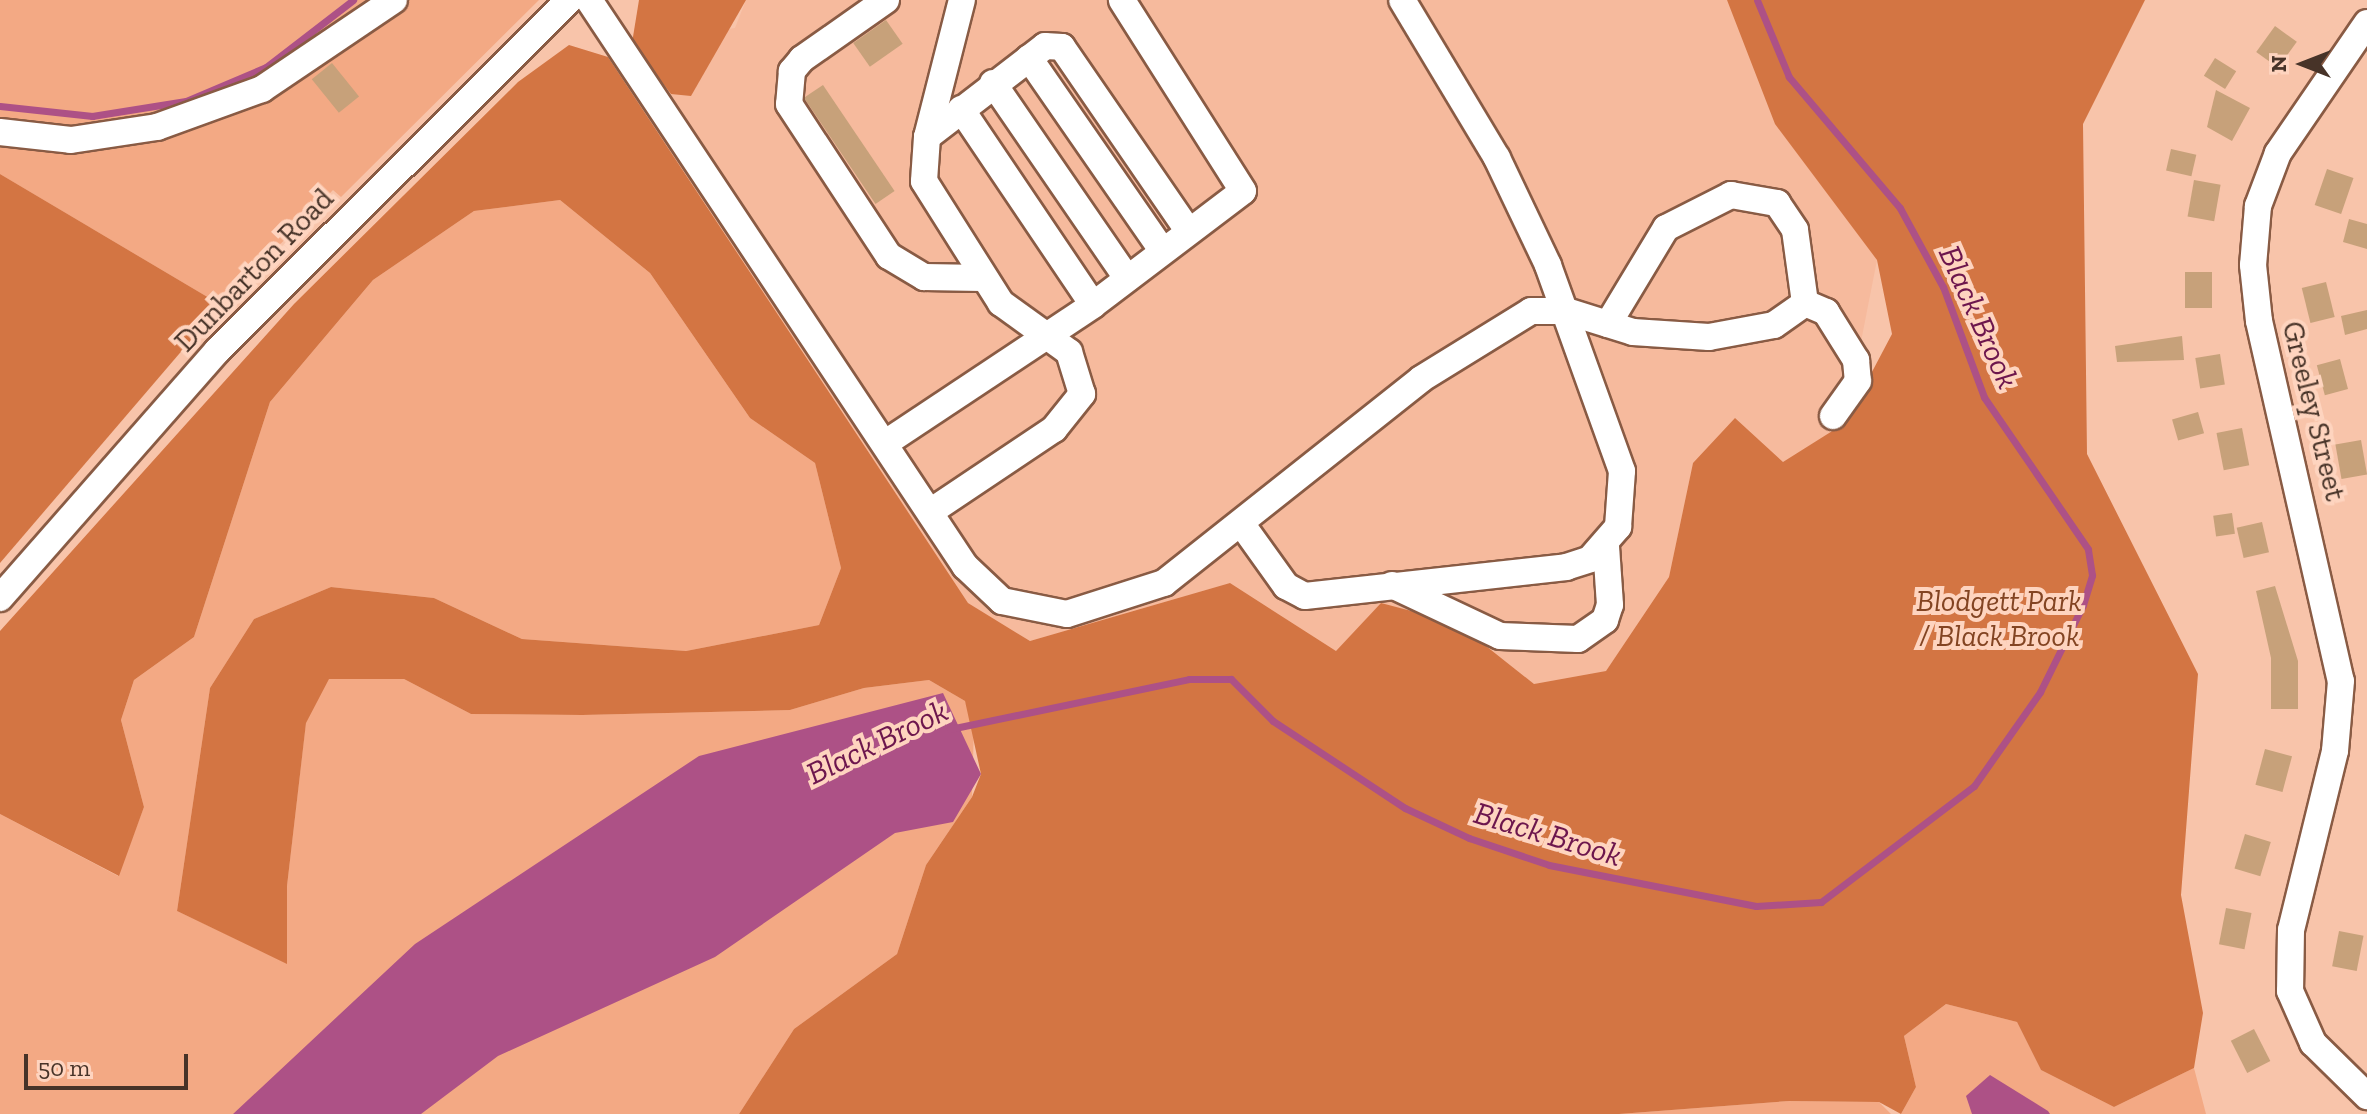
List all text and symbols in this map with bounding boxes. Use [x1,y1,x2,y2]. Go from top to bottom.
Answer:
north arrow [2263,24,2343,104]
text: N [2265,56,2292,72]
street label: Dunbarton Road [167,181,341,359]
water label: Black Brook [1930,240,2028,394]
street label: Greeley Street [2274,317,2354,505]
park label: Blodgett Park / Black Brook [1916,583,2082,654]
water label: Black Brook [800,691,954,793]
water label: Black Brook [1469,793,1627,875]
scale bar [28,1038,192,1088]
text: 50 m [38,1053,90,1082]

